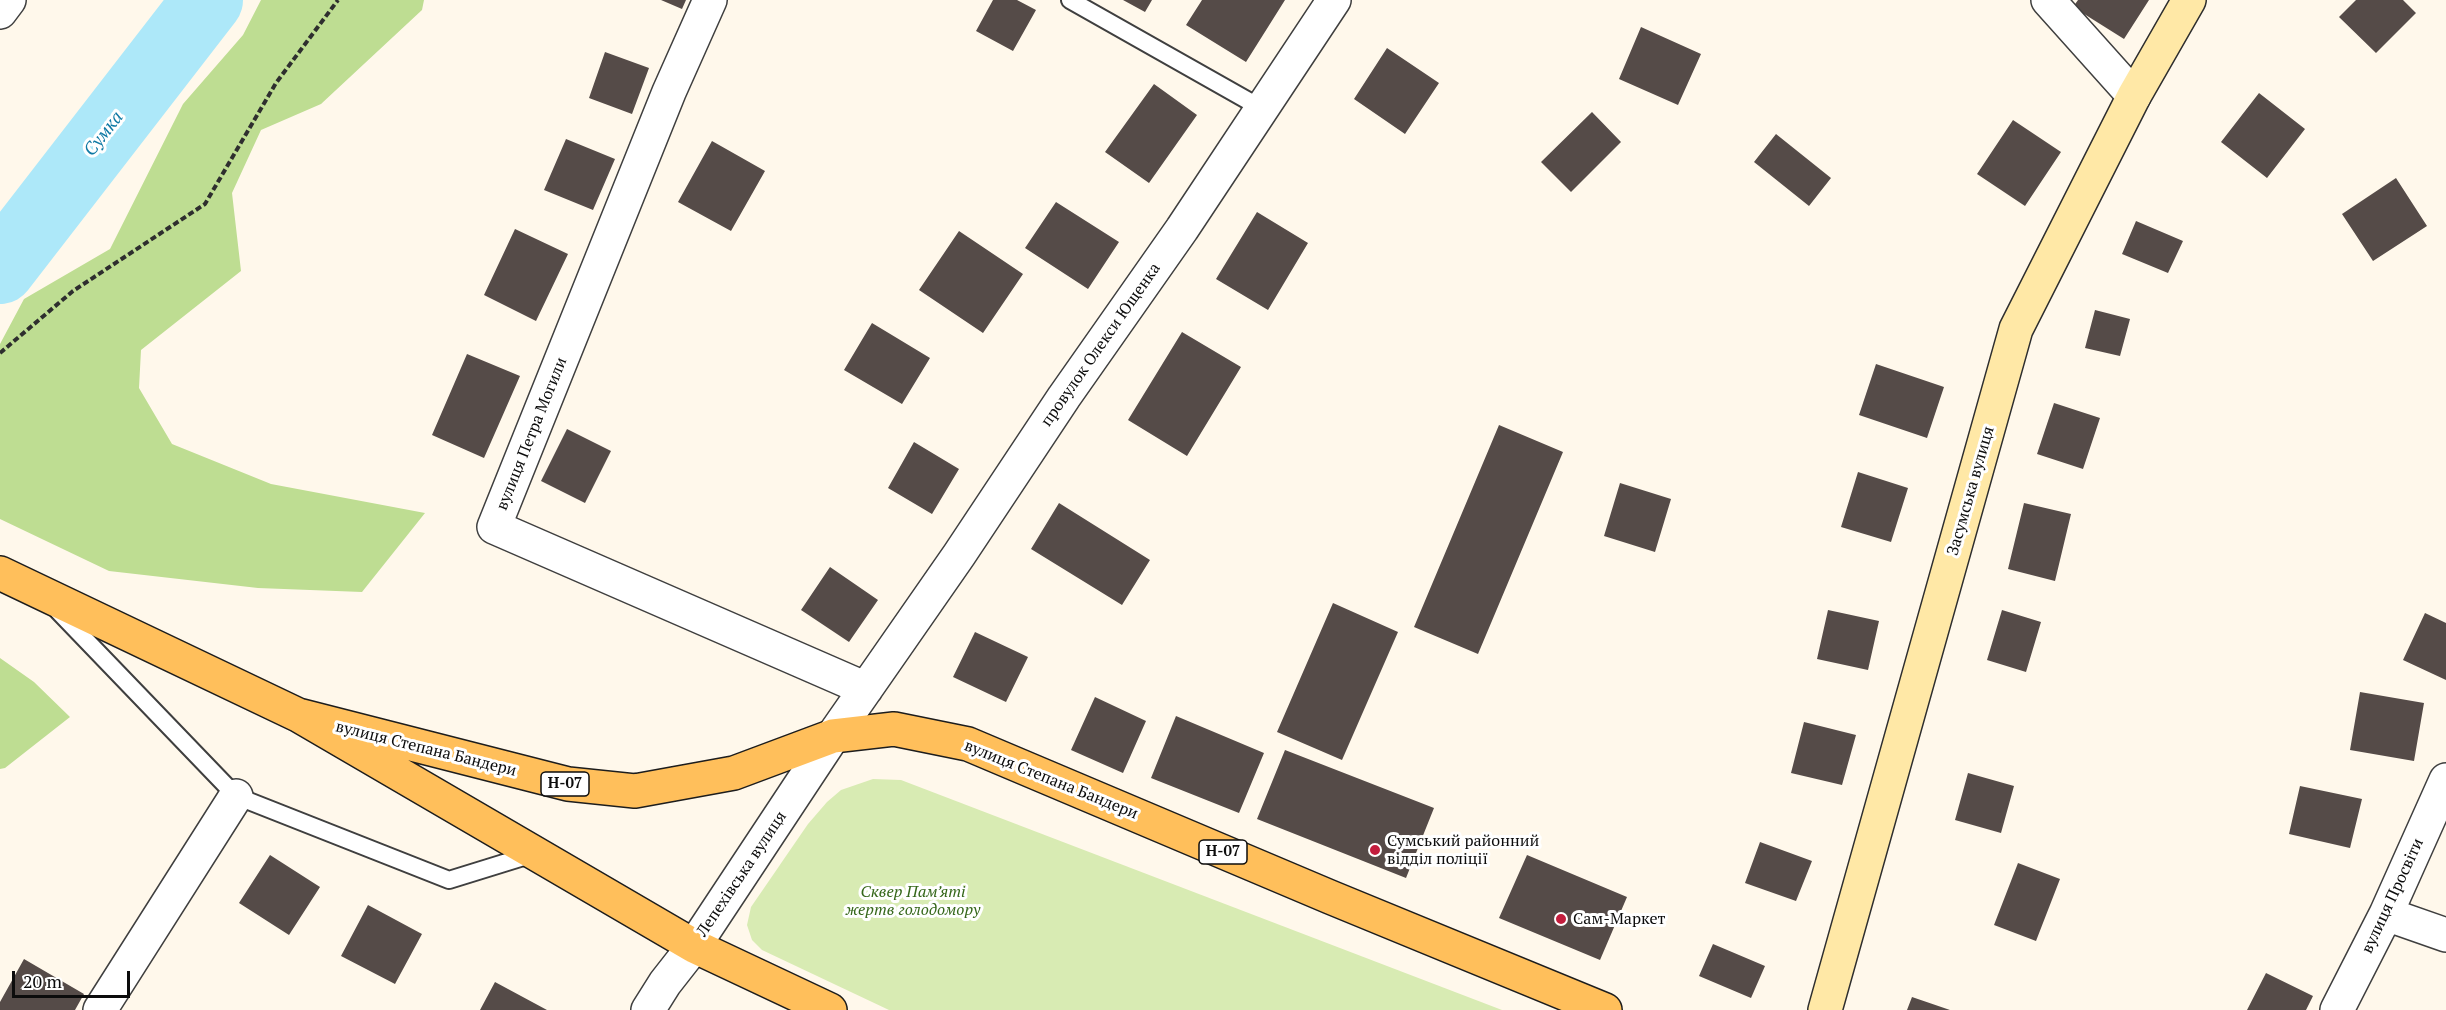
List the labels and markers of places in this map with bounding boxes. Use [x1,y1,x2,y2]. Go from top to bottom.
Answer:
place label: Сумський районний відділ поліції [1387,831,1539,869]
marker: Сумський районний відділ поліції [1368,843,1382,857]
place label: Сам-Маркет [1573,909,1665,929]
marker: Сам-Маркет [1554,912,1568,926]

